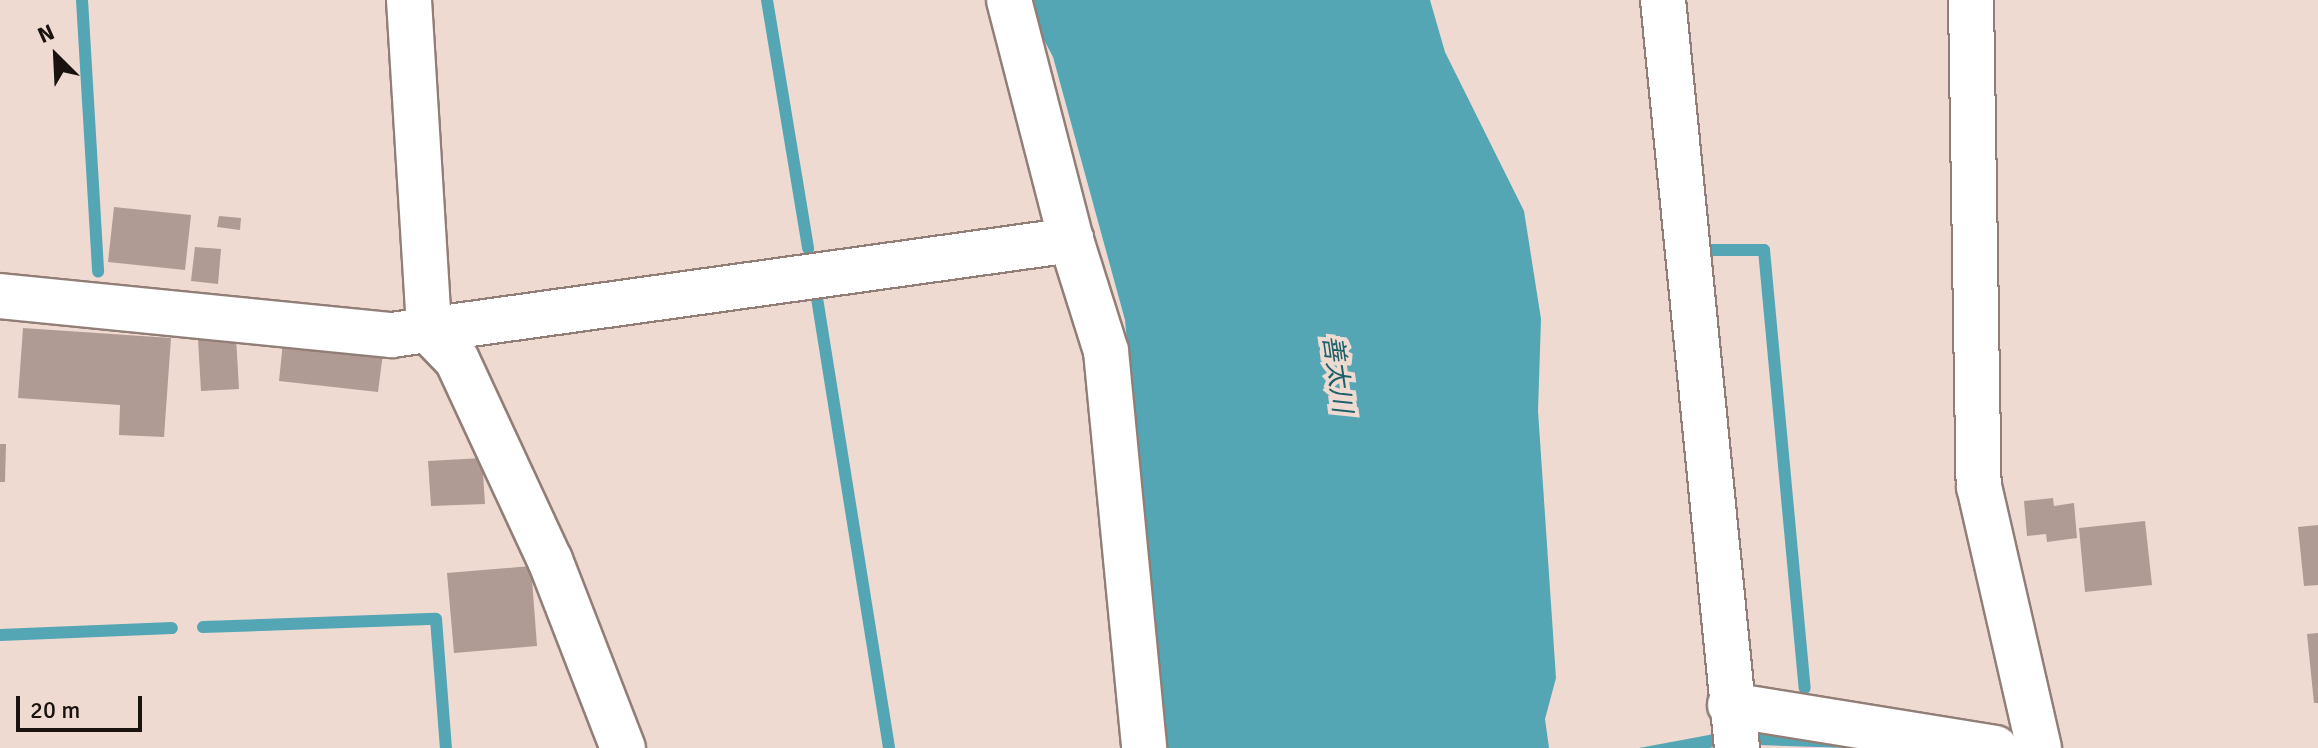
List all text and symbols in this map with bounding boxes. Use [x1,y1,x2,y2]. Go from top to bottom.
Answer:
north arrow [16,16,96,96]
text: N [34,18,59,49]
water label: 善太川 [1315,333,1357,415]
scale bar [20,680,146,730]
text: 20 m [30,695,80,725]

